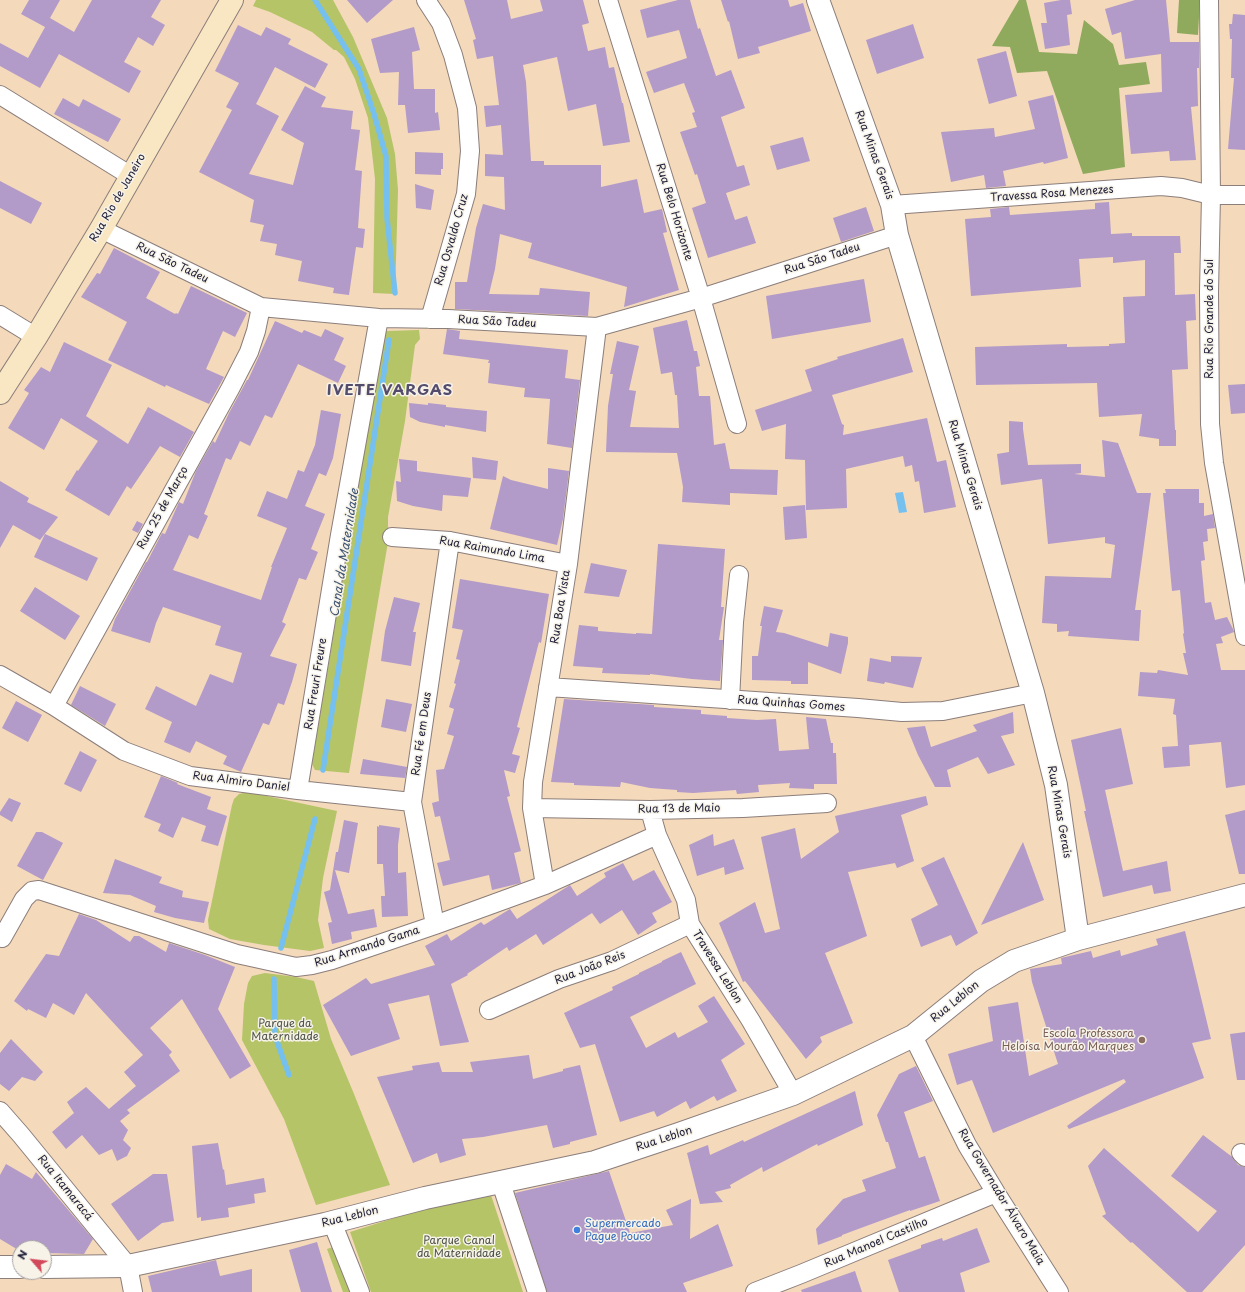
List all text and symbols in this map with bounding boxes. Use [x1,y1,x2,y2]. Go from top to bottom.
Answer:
street label: Rua Minas Gerais [852,109,896,201]
street label: Rua Rio de Janeiro [87,151,149,245]
street label: Rua Belo Horizonte [653,162,695,262]
street label: Travessa Rosa Menezes [990,183,1114,205]
street label: Rua Osvaldo Cruz [433,193,471,287]
street label: Rua São Tadeu [134,240,210,286]
street label: Rua São Tadeu [782,241,862,277]
street label: Rua Rio Grande do Sul [1203,259,1217,379]
street label: Rua São Tadeu [457,313,537,331]
district label: IVETE VARGAS [327,382,453,400]
street label: Rua Minas Gerais [945,418,985,512]
street label: Rua 25 de Março [135,464,191,552]
water label: Canal da Maternidade [328,488,362,618]
street label: Rua Raimundo Lima [438,534,546,566]
street label: Rua Boa Vista [549,569,573,645]
street label: Rua Freuri Freure [302,637,330,731]
street label: Rua Fé em Deus [410,691,434,777]
street label: Rua Quinhas Gomes [737,694,845,714]
street label: Rua Minas Gerais [1044,765,1074,859]
street label: Rua Almiro Daniel [192,769,290,795]
street label: Rua 13 de Maio [638,802,720,816]
street label: Rua Armando Gama [313,924,421,970]
street label: Travessa Leblon [689,928,745,1006]
street label: Rua João Reis [553,948,627,988]
street label: Rua Leblon [928,978,982,1026]
park label: Parque da Maternidade [251,1017,319,1043]
place label: Escola Professora Heloísa Mourão Marques [1002,1027,1134,1053]
marker: Escola Professora Heloísa Mourão Marques [1137,1035,1147,1045]
street label: Rua Leblon [634,1124,694,1154]
street label: Rua Governador Álvaro Maia [955,1126,1047,1268]
street label: Rua Itamaracá [35,1153,95,1223]
street label: Rua Leblon [320,1204,380,1230]
street label: Rua Manoel Castilho [822,1215,930,1271]
place label: Supermercado Pague Pouco [585,1217,661,1243]
marker: Supermercado Pague Pouco [572,1225,582,1235]
park label: Parque Canal da Maternidade [417,1234,501,1260]
north arrow [12,1240,52,1280]
text: N [12,1247,31,1262]

